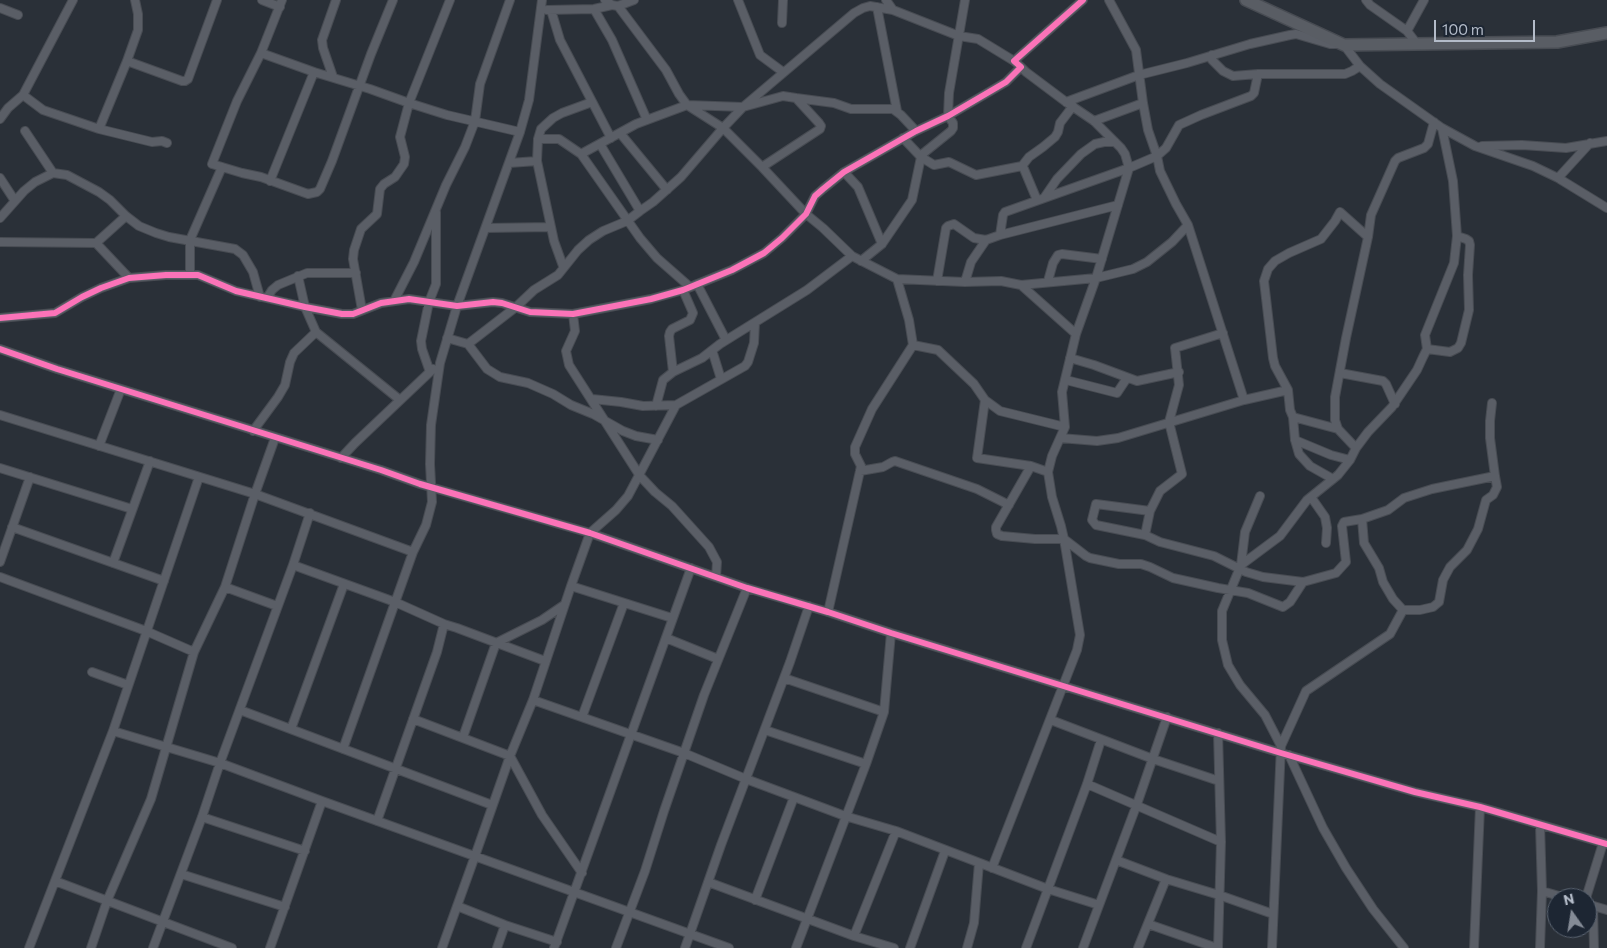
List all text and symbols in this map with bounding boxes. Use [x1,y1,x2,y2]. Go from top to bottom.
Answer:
scale bar [1437,10,1538,42]
text: 100 m [1442,20,1484,38]
north arrow [1547,888,1597,938]
text: N [1562,889,1576,908]

